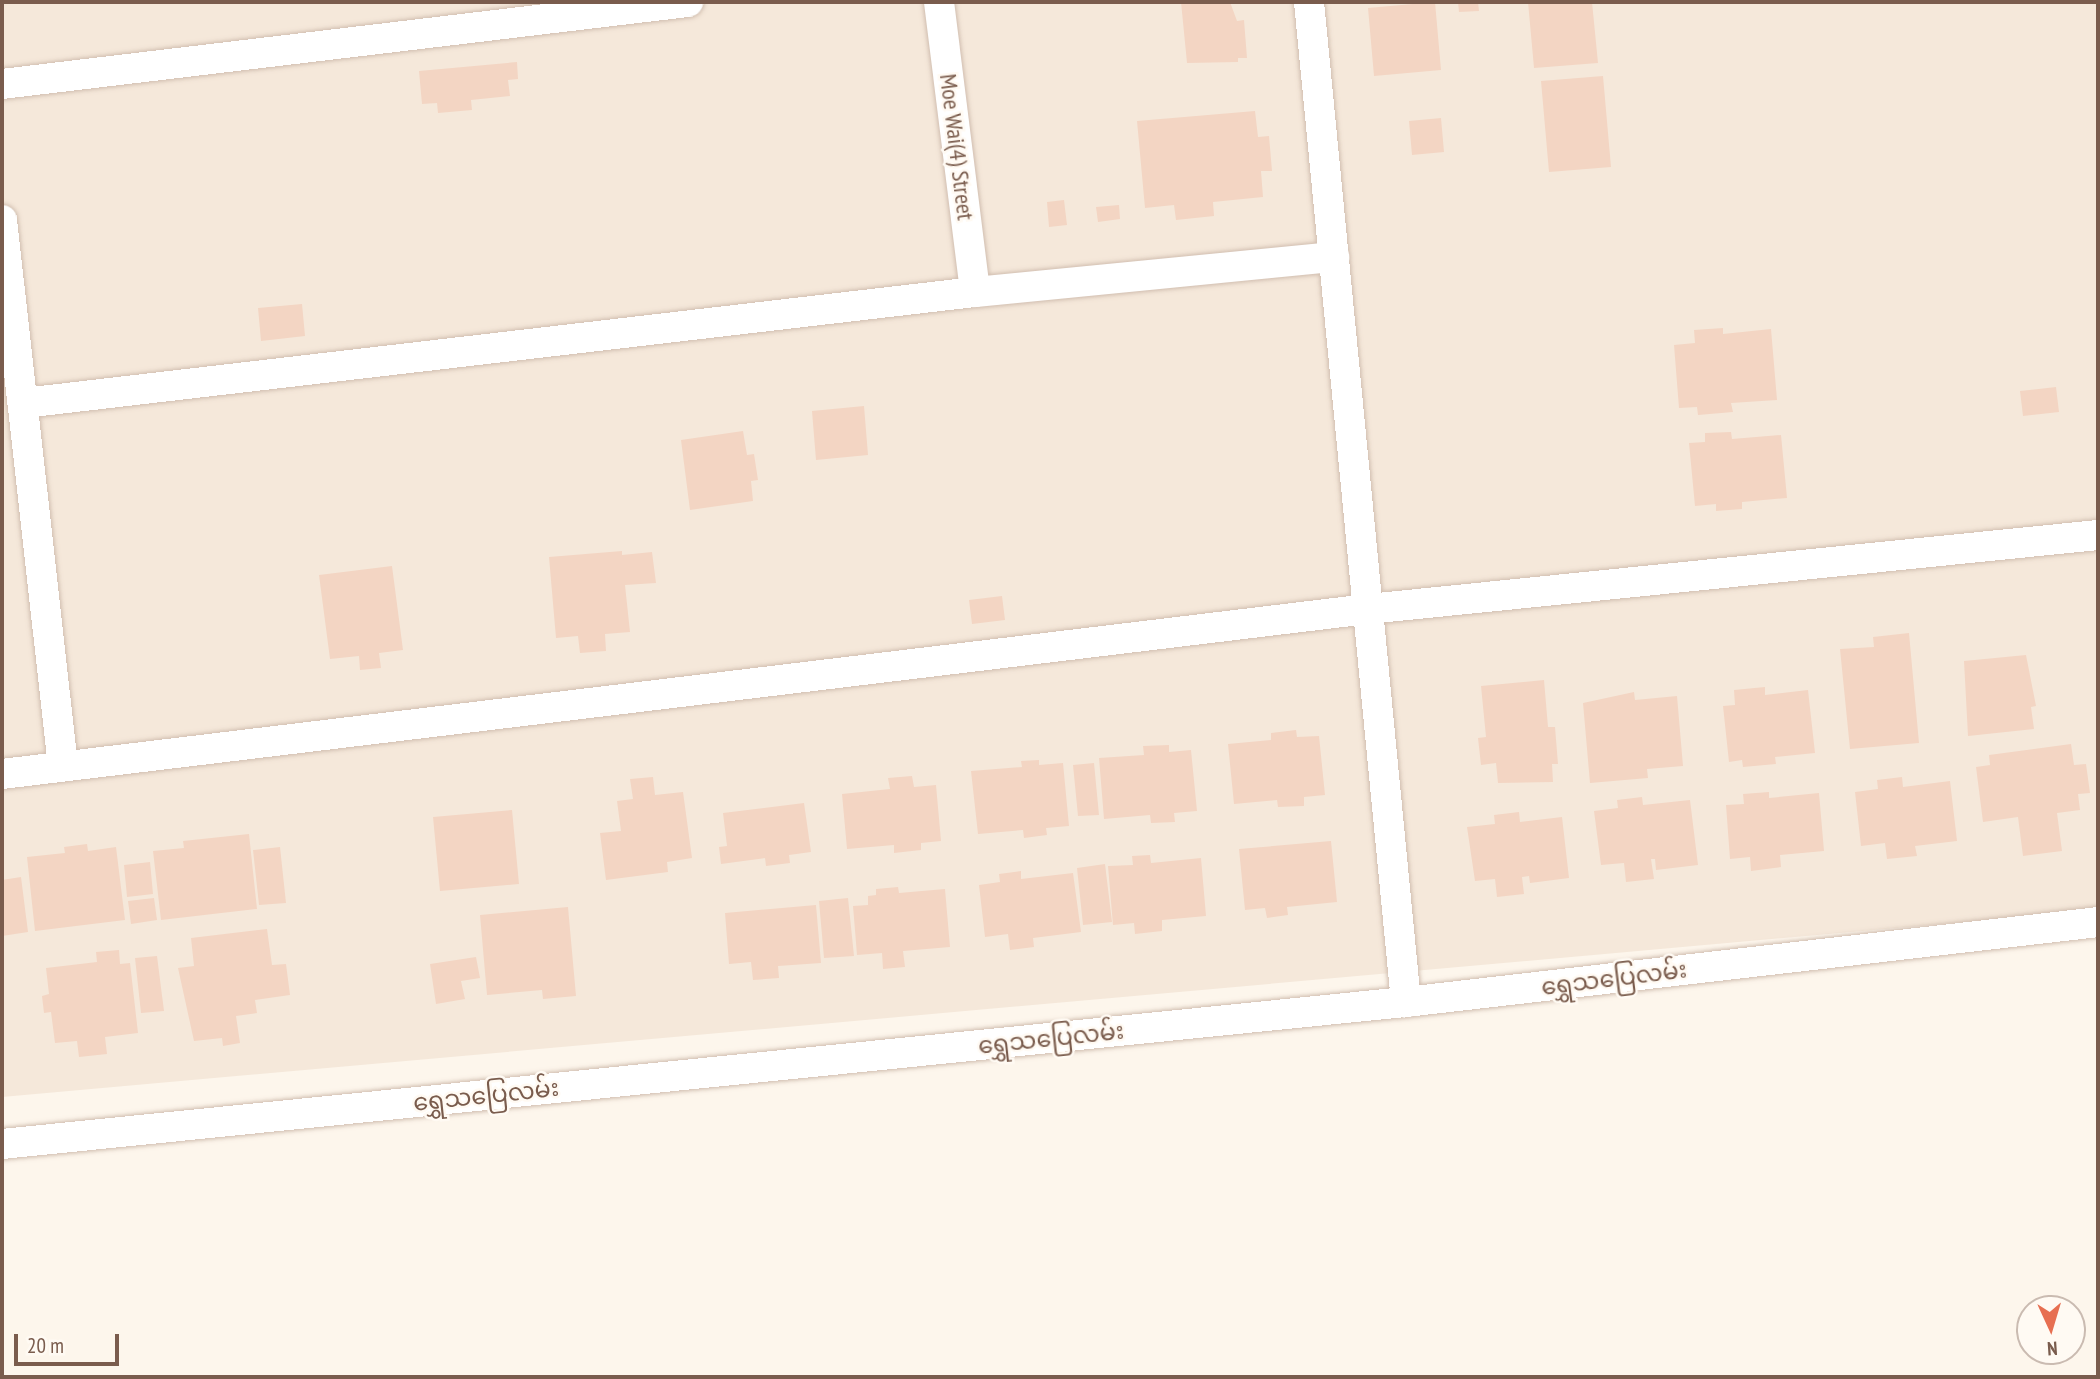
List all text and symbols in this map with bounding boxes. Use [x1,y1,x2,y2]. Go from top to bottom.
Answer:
street label: Moe Wai(4) Street [934,72,980,222]
street label: ရွှေသပြေလမ်း [1540,955,1688,1001]
street label: ရွှေသပြေလမ်း [977,1016,1125,1060]
street label: ရွှေသပြေလမ်း [412,1073,560,1117]
north arrow [2016,1295,2086,1365]
scale bar [18,1320,122,1364]
text: 20 m [27,1332,64,1359]
text: N [2046,1337,2058,1361]

